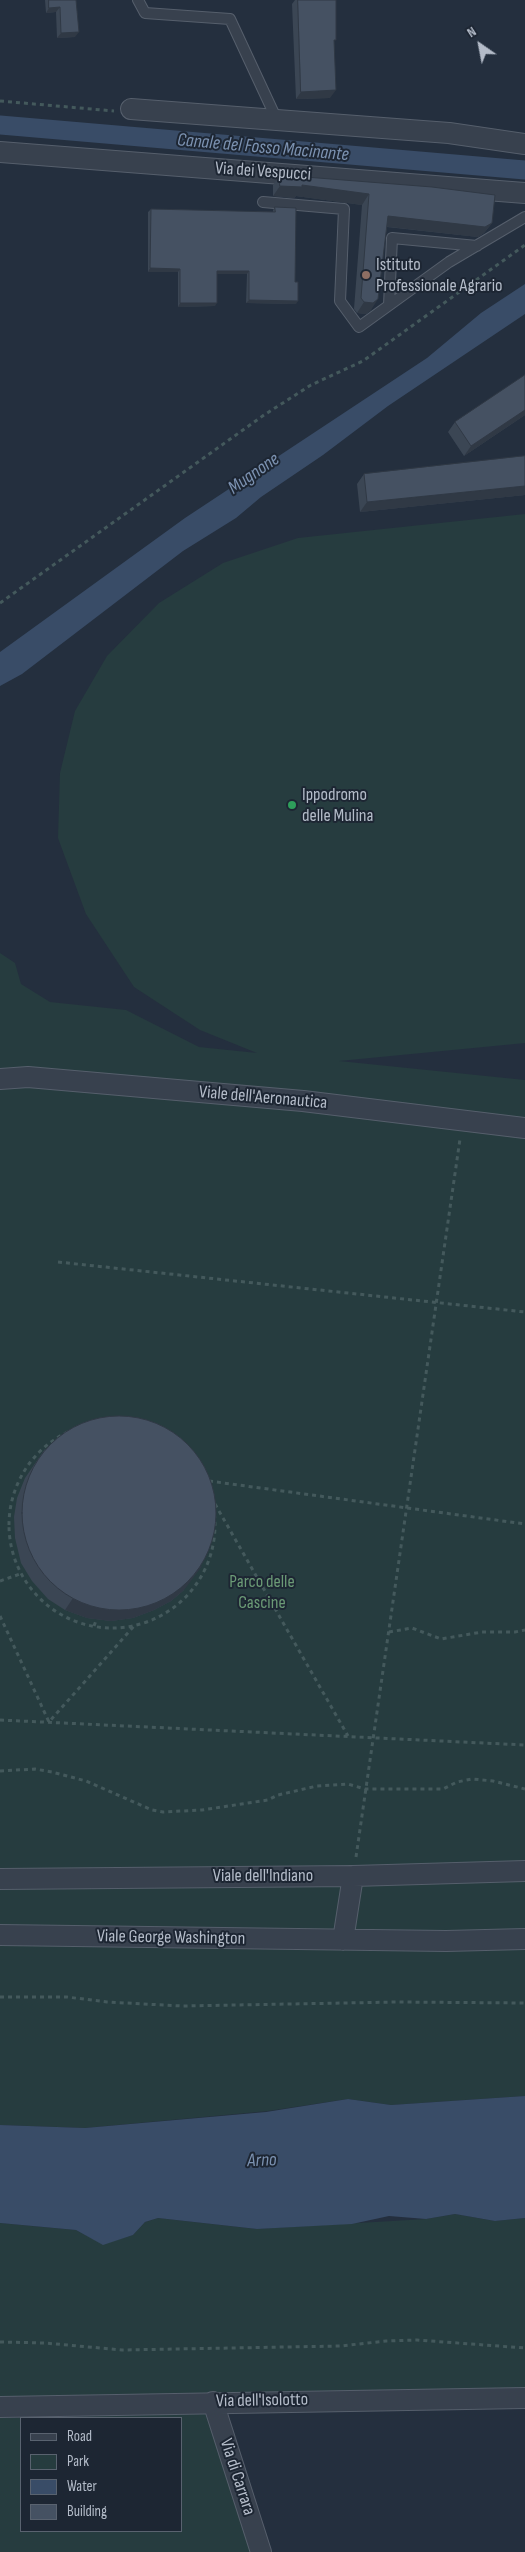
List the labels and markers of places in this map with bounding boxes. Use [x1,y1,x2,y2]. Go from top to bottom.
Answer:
place label: Istituto Professionale Agrario [376,254,502,296]
marker: Istituto Professionale Agrario [360,269,372,281]
place label: Ippodromo delle Mulina [302,784,373,826]
marker: Ippodromo delle Mulina [286,799,298,811]

